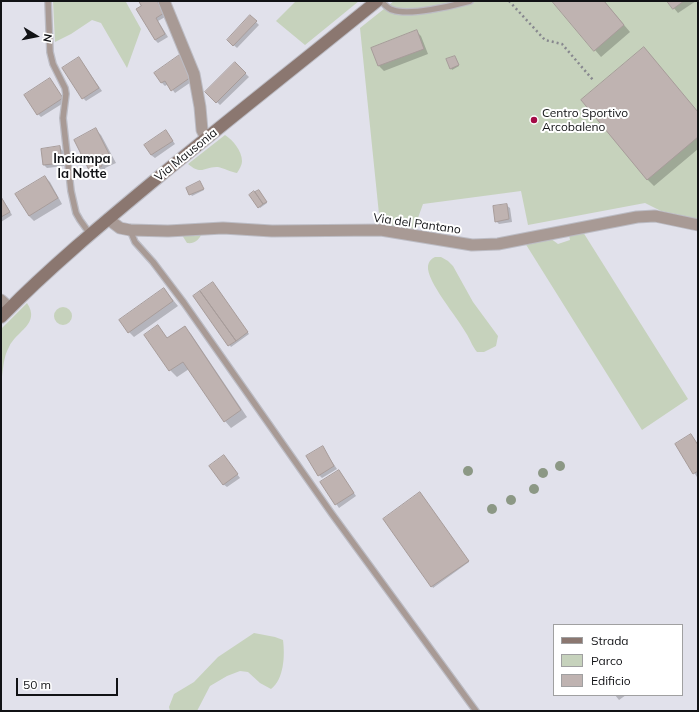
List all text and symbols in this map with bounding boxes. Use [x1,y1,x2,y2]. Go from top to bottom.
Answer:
north arrow [16,16,56,56]
text: N [40,33,55,43]
place label: Centro Sportivo Arcobaleno [542,106,628,134]
marker: Centro Sportivo Arcobaleno [529,115,539,125]
street label: Via Mausonia [152,126,220,184]
district label: Inciampa la Notte [53,151,111,182]
street label: Via del Pantano [372,211,462,237]
legend [553,624,683,696]
text: Strada [591,633,629,648]
text: Parco [591,653,623,668]
scale bar [18,670,120,696]
text: Edificio [591,673,631,688]
text: 50 m [23,677,51,692]

